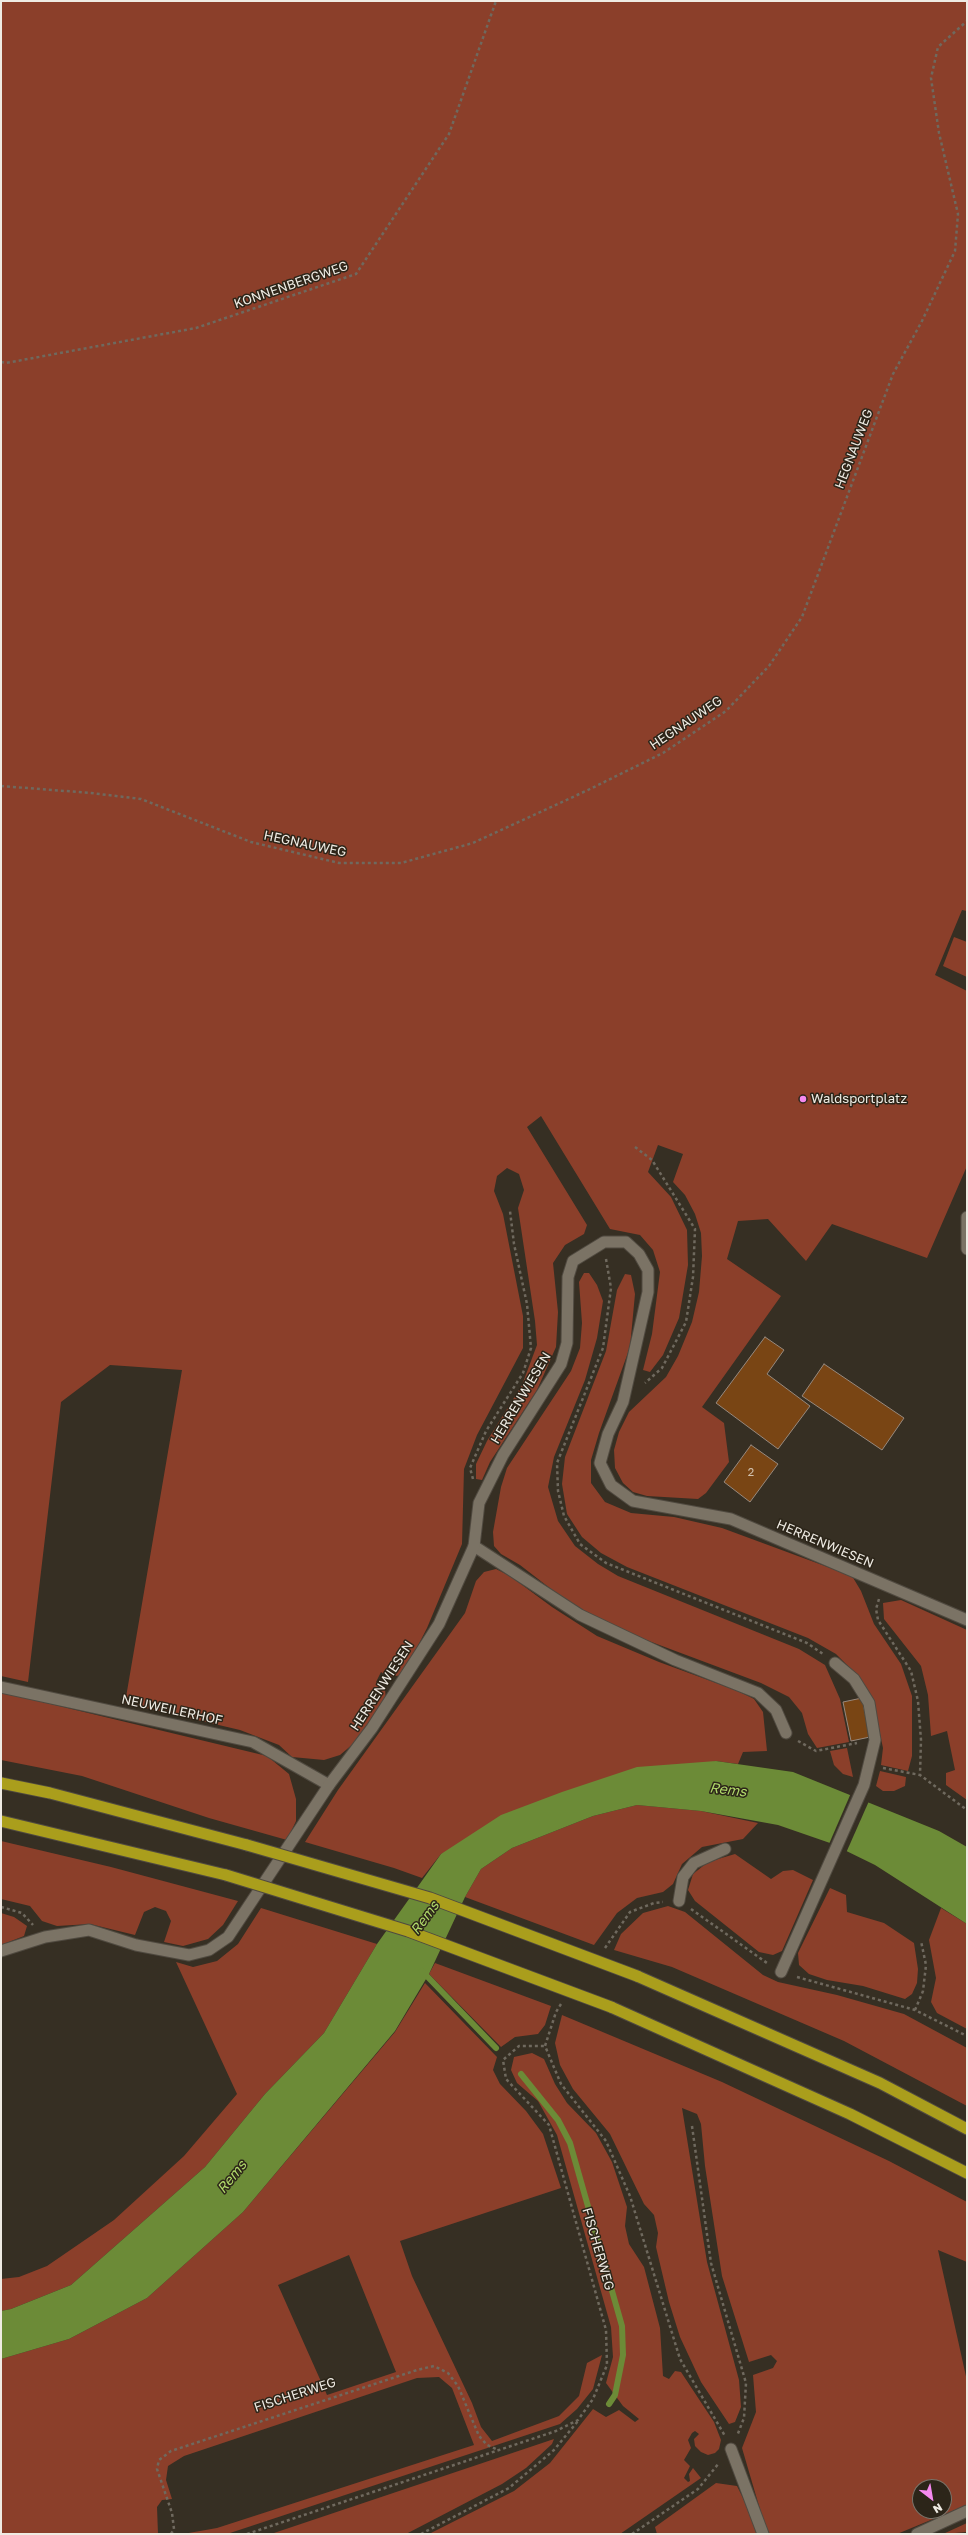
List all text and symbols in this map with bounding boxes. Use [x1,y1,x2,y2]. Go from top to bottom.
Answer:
street label: KONNENBERGWEG [232,258,350,312]
street label: HEGNAUWEG [832,407,876,491]
street label: HEGNAUWEG [647,693,725,753]
street label: HEGNAUWEG [262,828,348,860]
place label: Waldsportplatz [811,1091,907,1107]
marker: Waldsportplatz [798,1094,808,1104]
street label: HERRENWIESEN [488,1349,554,1447]
house number: 2 [748,1466,754,1480]
street label: HERRENWIESEN [774,1517,876,1571]
street label: HERRENWIESEN [347,1638,417,1734]
street label: NEUWEILERHOF [120,1692,224,1728]
water label: Rems [708,1779,748,1801]
water label: Rems [407,1898,443,1938]
water label: Rems [214,2157,250,2197]
street label: FISCHERWEG [579,2206,617,2292]
street label: FISCHERWEG [252,2374,338,2416]
north arrow [912,2479,952,2519]
text: N [931,2501,945,2517]

